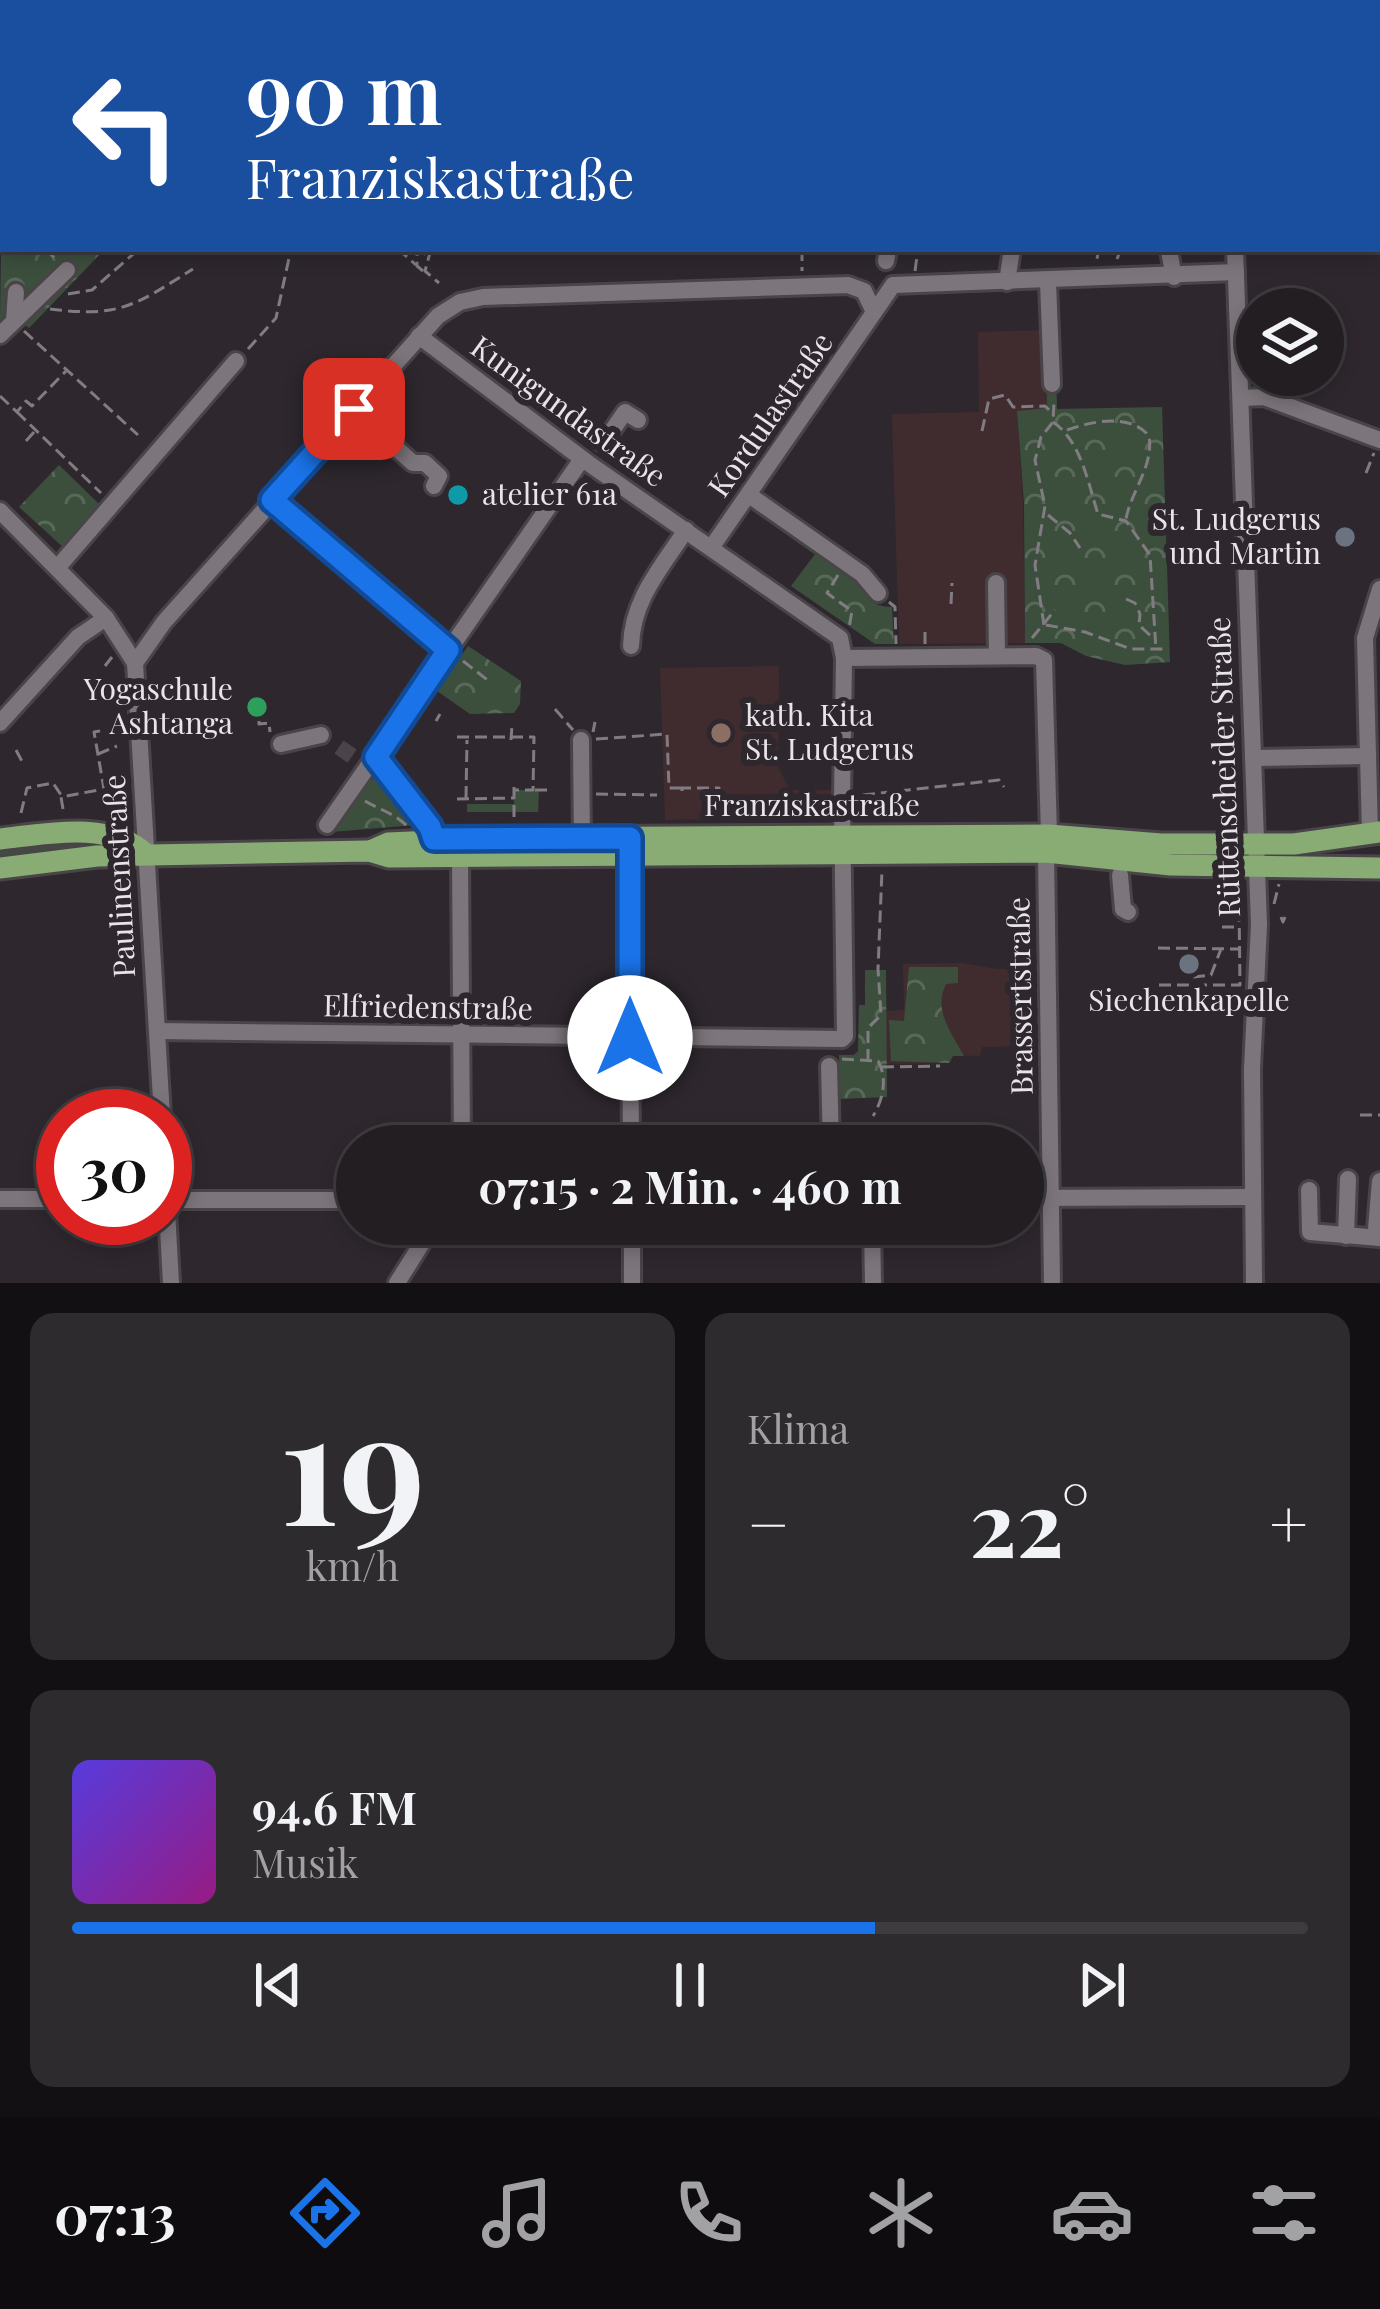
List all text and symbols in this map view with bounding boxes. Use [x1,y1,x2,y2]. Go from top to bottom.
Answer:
text: 90 m [246,34,442,146]
icon: left [48,48,204,204]
text: Franziskastraße [246,141,635,213]
map controls [1236,288,1344,396]
button: layers [1236,288,1344,396]
street label: Kordulastraße [698,324,841,504]
street label: Kunigundastraße [463,326,675,495]
pin [303,358,405,460]
icon: arrive [321,376,387,442]
place label: atelier 61a [482,473,617,513]
marker: atelier 61a [445,482,471,508]
place label: St. Ludgerus und Martin [1152,498,1321,572]
marker: St. Ludgerus und Martin [1332,524,1358,550]
street label: Rüttenscheider Straße [1198,616,1248,918]
place label: Yogaschule Ashtanga [83,668,233,742]
marker: Yogaschule Ashtanga [244,694,270,720]
place label: kath. Kita St. Ludgerus [745,694,914,768]
marker: kath. Kita St. Ludgerus [708,720,734,746]
street label: Paulinenstraße [93,774,143,979]
street label: Franziskastraße [704,784,920,824]
street label: Brassertstraße [997,897,1041,1095]
marker: Siechenkapelle [1176,951,1202,977]
position arrow [567,975,693,1101]
place label: Siechenkapelle [1088,979,1290,1019]
street label: Elfriedenstraße [323,984,533,1028]
speed limit sign: 30 [36,1089,192,1245]
text: 07:15 · 2 Min. · 460 m [478,1155,902,1215]
text: 19 [279,1357,426,1565]
text: Klima [747,1402,849,1454]
text: 22° [970,1461,1089,1581]
text: − [747,1478,790,1566]
text: + [1269,1478,1308,1566]
text: km/h [306,1539,399,1591]
text: 94.6 FM [252,1776,417,1836]
text: Musik [252,1836,359,1888]
icon: previous [245,1952,311,2018]
icon: pause [657,1952,723,2018]
icon: next [1069,1952,1135,2018]
icon: directions [283,2171,367,2255]
icon: music [475,2171,559,2255]
icon: phone [667,2171,751,2255]
icon: climate [859,2171,943,2255]
icon: car [1050,2171,1134,2255]
icon: filters [1242,2171,1326,2255]
text: 07:13 [54,2177,176,2249]

